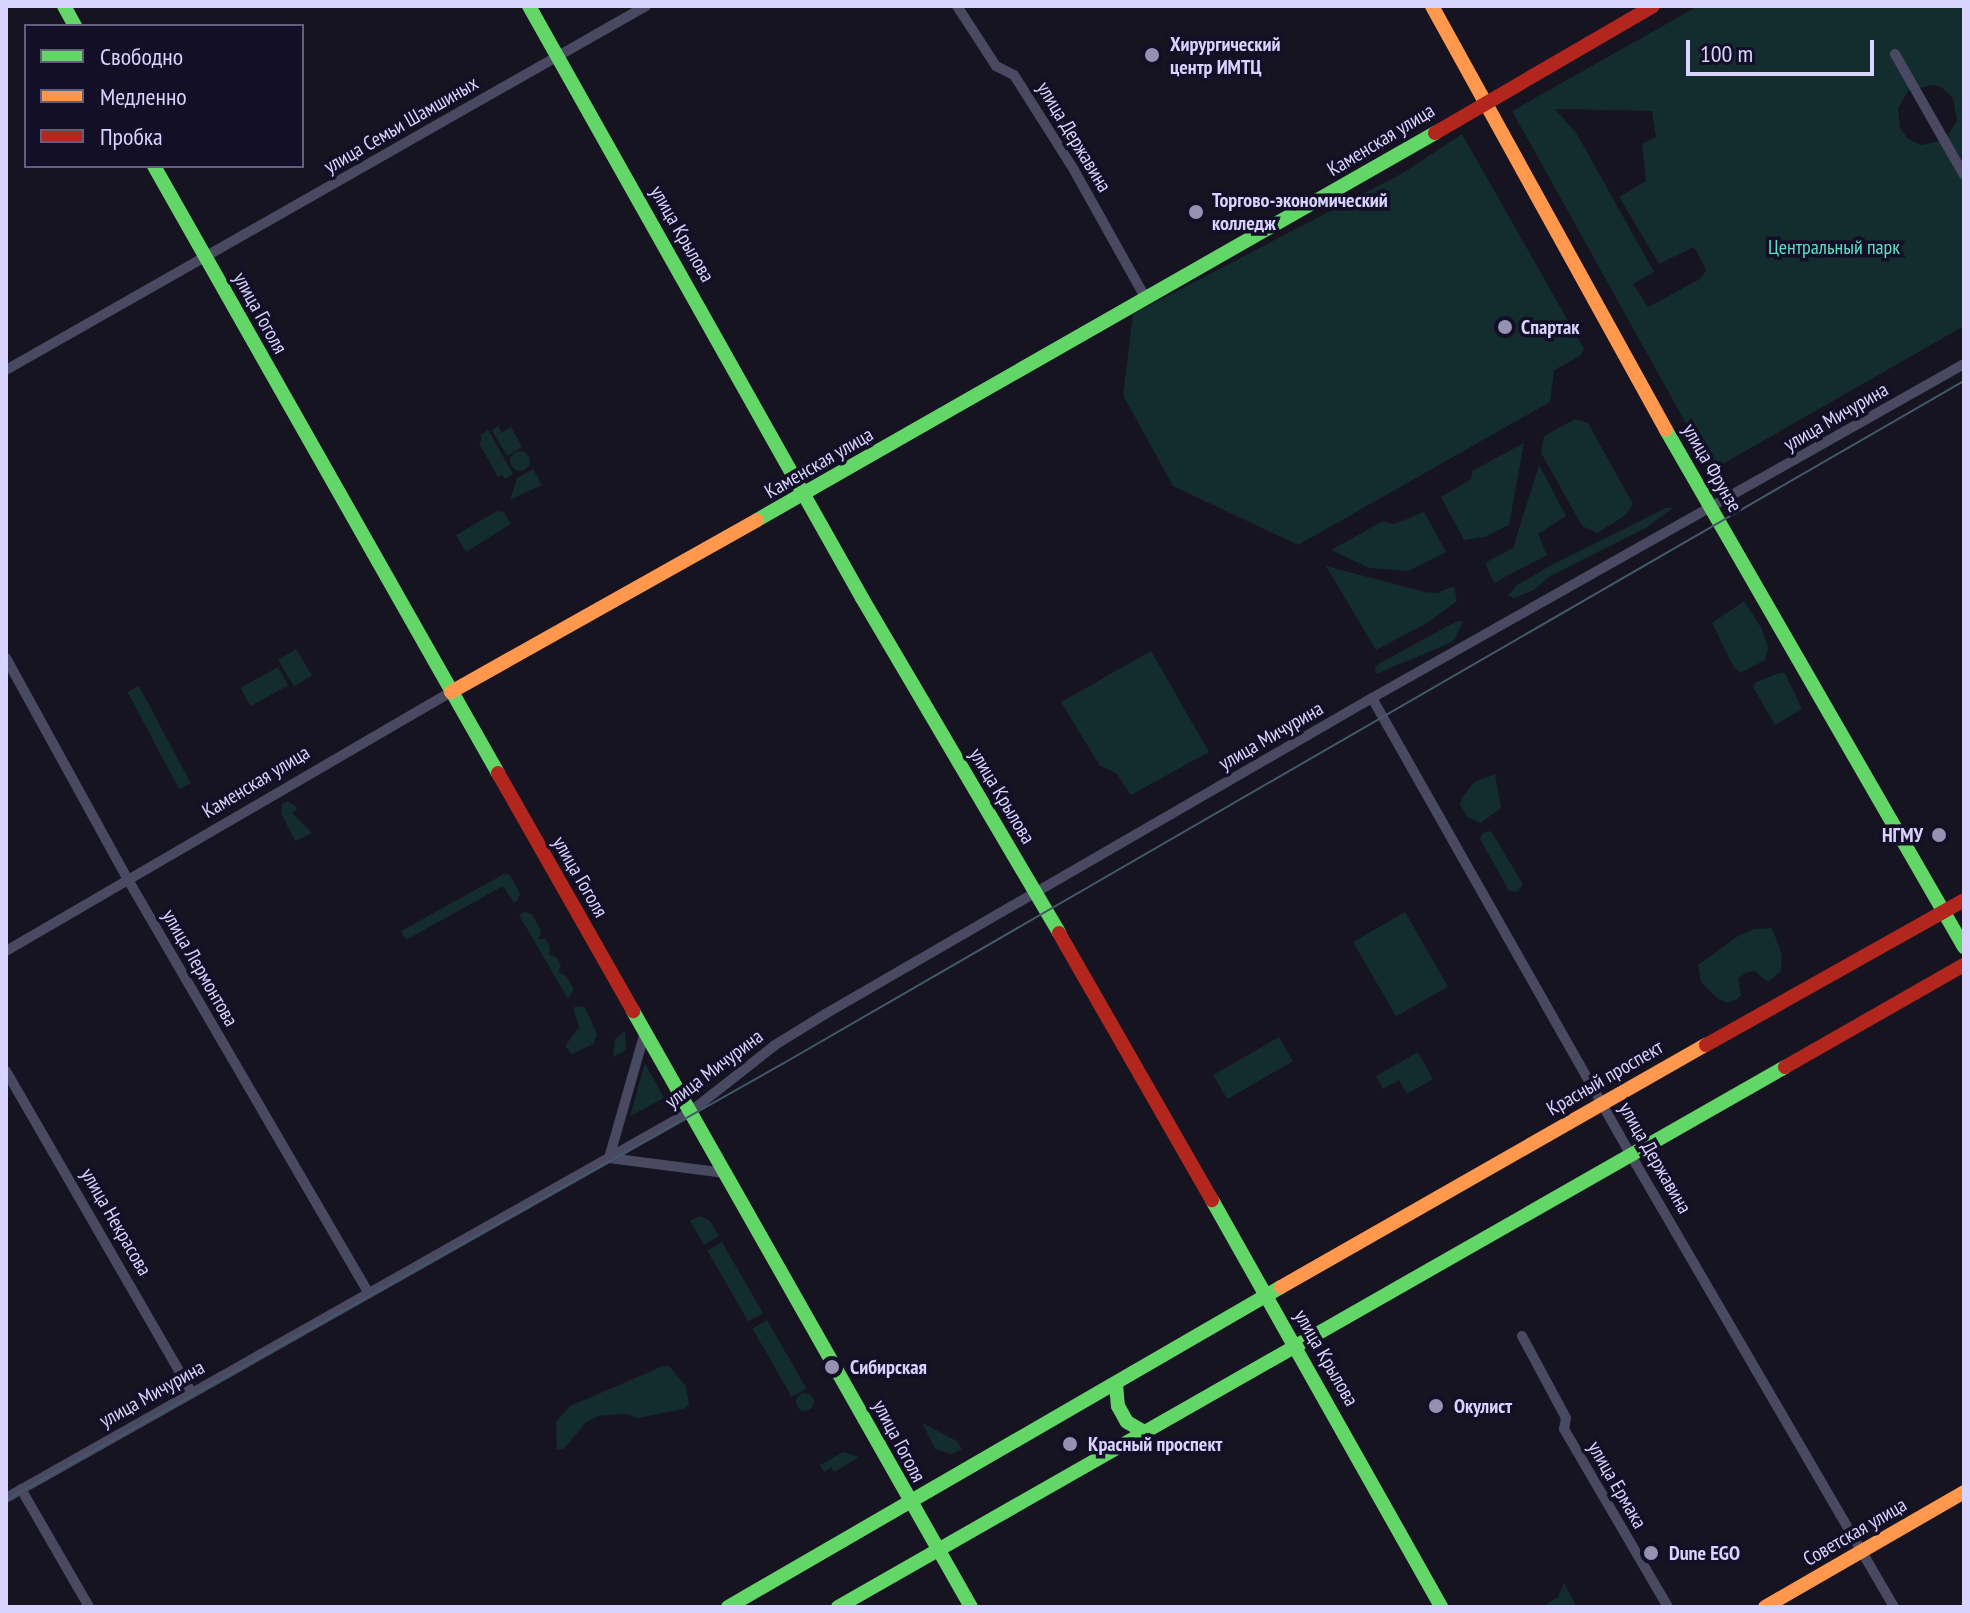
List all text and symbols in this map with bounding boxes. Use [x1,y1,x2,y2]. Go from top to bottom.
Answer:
legend [24,24,304,168]
scale bar [1690,24,1878,74]
place label: Хирургический центр ИМТЦ [1170,32,1281,79]
text: 100 m [1700,38,1753,69]
text: Свободно [100,41,183,72]
marker: Хирургический центр ИМТЦ [1141,44,1163,66]
street label: улица Семьи Шамшиных [320,71,482,179]
street label: улица Державина [1032,77,1116,197]
text: Медленно [100,81,187,112]
street label: Каменская улица [1323,99,1439,181]
text: Пробка [100,121,163,152]
street label: улица Крылова [645,181,719,287]
place label: Торгово-экономический колледж [1212,188,1388,235]
marker: Торгово-экономический колледж [1187,203,1205,221]
park label: Центральный парк [1768,235,1900,259]
street label: улица Гоголя [228,268,292,358]
place label: Спартак [1521,315,1579,339]
marker: Спартак [1496,318,1514,336]
street label: улица Мичурина [1780,378,1892,456]
street label: улица Фрунзе [1677,420,1747,516]
street label: Каменская улица [761,422,877,504]
street label: улица Мичурина [1215,697,1327,775]
street label: Каменская улица [198,741,314,823]
street label: улица Крылова [964,744,1040,848]
place label: НГМУ [1882,823,1923,847]
marker: НГМУ [1930,826,1948,844]
street label: улица Гоголя [547,832,613,922]
street label: улица Лермонтова [157,905,243,1031]
street label: улица Мичурина [660,1024,768,1114]
street label: Красный проспект [1543,1035,1667,1121]
street label: улица Державина [1613,1098,1697,1218]
street label: улица Некрасова [76,1164,156,1280]
street label: улица Крылова [1289,1305,1363,1411]
street label: улица Мичурина [95,1355,209,1433]
place label: Сибирская [850,1355,927,1379]
marker: Сибирская [821,1356,843,1378]
place label: Окулист [1454,1394,1512,1418]
marker: Окулист [1425,1395,1447,1417]
street label: улица Гоголя [867,1396,931,1486]
place label: Красный проспект [1088,1432,1222,1456]
marker: Красный проспект [1059,1433,1081,1455]
street label: улица Ермака [1582,1437,1652,1533]
street label: Советская улица [1799,1493,1911,1571]
place label: Dune EGO [1669,1541,1740,1565]
marker: Dune EGO [1640,1542,1662,1564]

